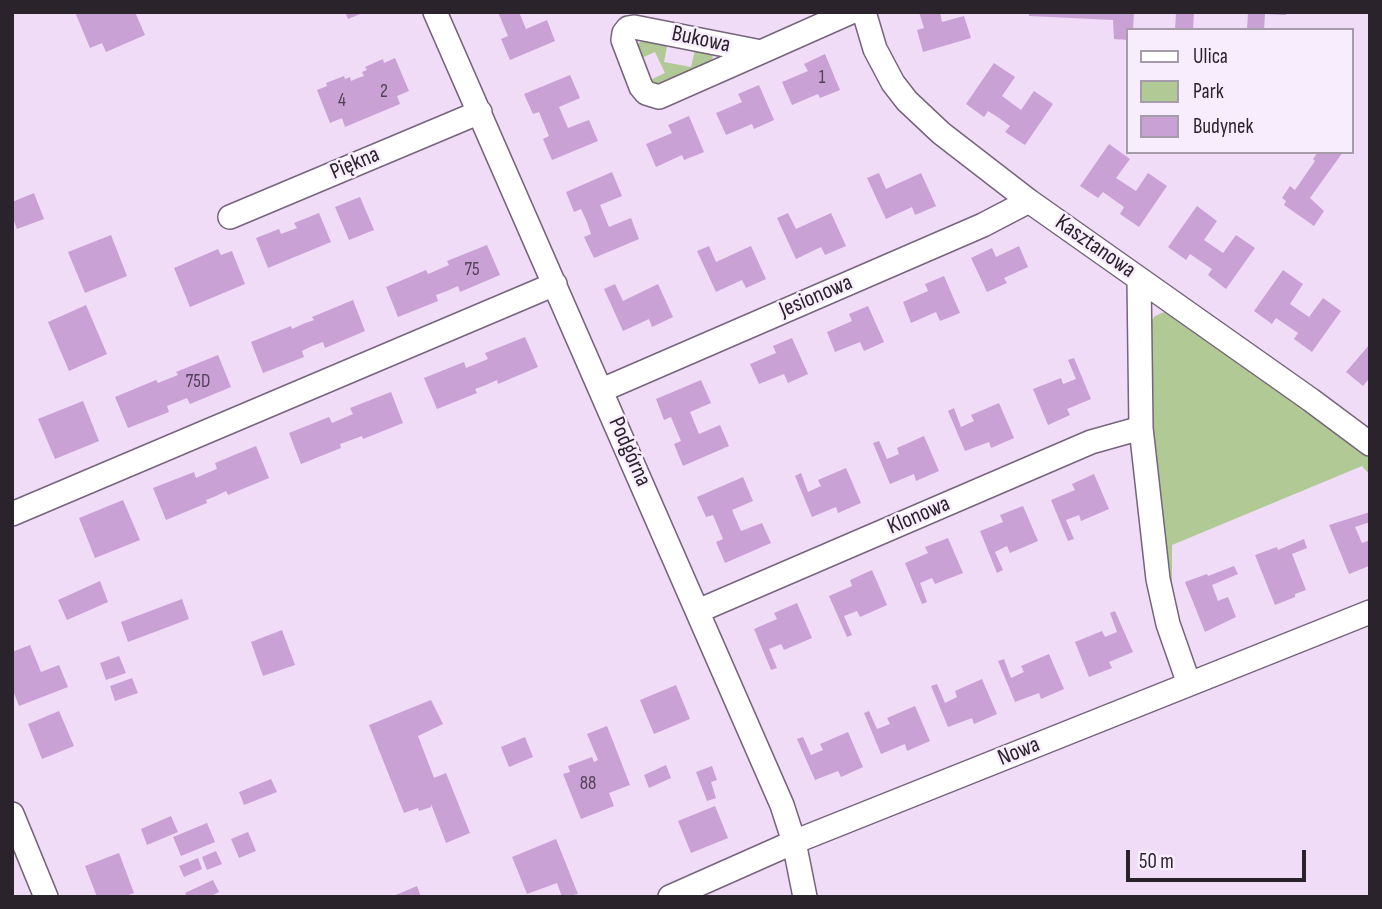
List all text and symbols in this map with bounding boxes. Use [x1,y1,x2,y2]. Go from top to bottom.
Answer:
street label: Bukowa [669,20,733,60]
legend [1126,28,1354,154]
text: Ulica [1193,44,1228,69]
house number: 1 [819,67,825,89]
text: Park [1193,79,1224,104]
house number: 2 [380,81,388,103]
house number: 4 [338,90,346,112]
text: Budynek [1193,114,1253,139]
street label: Piękna [326,141,384,187]
street label: Kasztanowa [1049,209,1141,285]
house number: 75 [464,259,480,281]
street label: Jesionowa [775,269,857,325]
house number: 75D [186,371,210,393]
street label: Podgórna [602,413,656,491]
street label: Klonowa [884,491,954,541]
street label: Nowa [994,731,1044,773]
house number: 88 [580,773,596,795]
scale bar [1130,836,1310,880]
text: 50 m [1139,849,1174,874]

